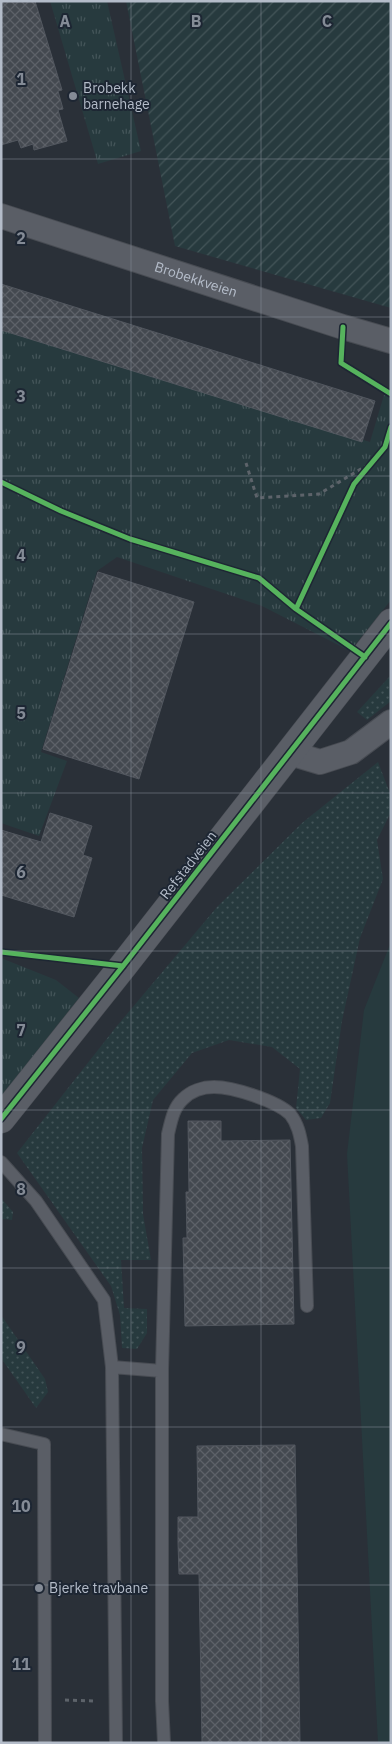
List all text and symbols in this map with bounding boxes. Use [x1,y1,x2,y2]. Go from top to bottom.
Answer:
text: A [60,11,71,31]
text: B [191,11,202,31]
text: C [322,11,332,31]
text: 1 [16,69,26,89]
place label: Brobekk barnehage [83,79,150,113]
marker: Brobekk barnehage [67,90,79,102]
text: 2 [16,228,26,248]
street label: Brobekkveien [152,257,240,301]
text: 3 [16,386,26,406]
text: 4 [16,545,26,565]
text: 5 [16,703,26,723]
street label: Refstadveien [156,827,220,903]
text: 6 [16,862,26,882]
text: 7 [16,1020,26,1040]
text: 8 [16,1179,26,1199]
text: 9 [16,1337,26,1357]
text: 10 [11,1496,31,1516]
place label: Bjerke travbane [49,1579,148,1597]
marker: Bjerke travbane [33,1582,45,1594]
text: 11 [11,1654,31,1674]

